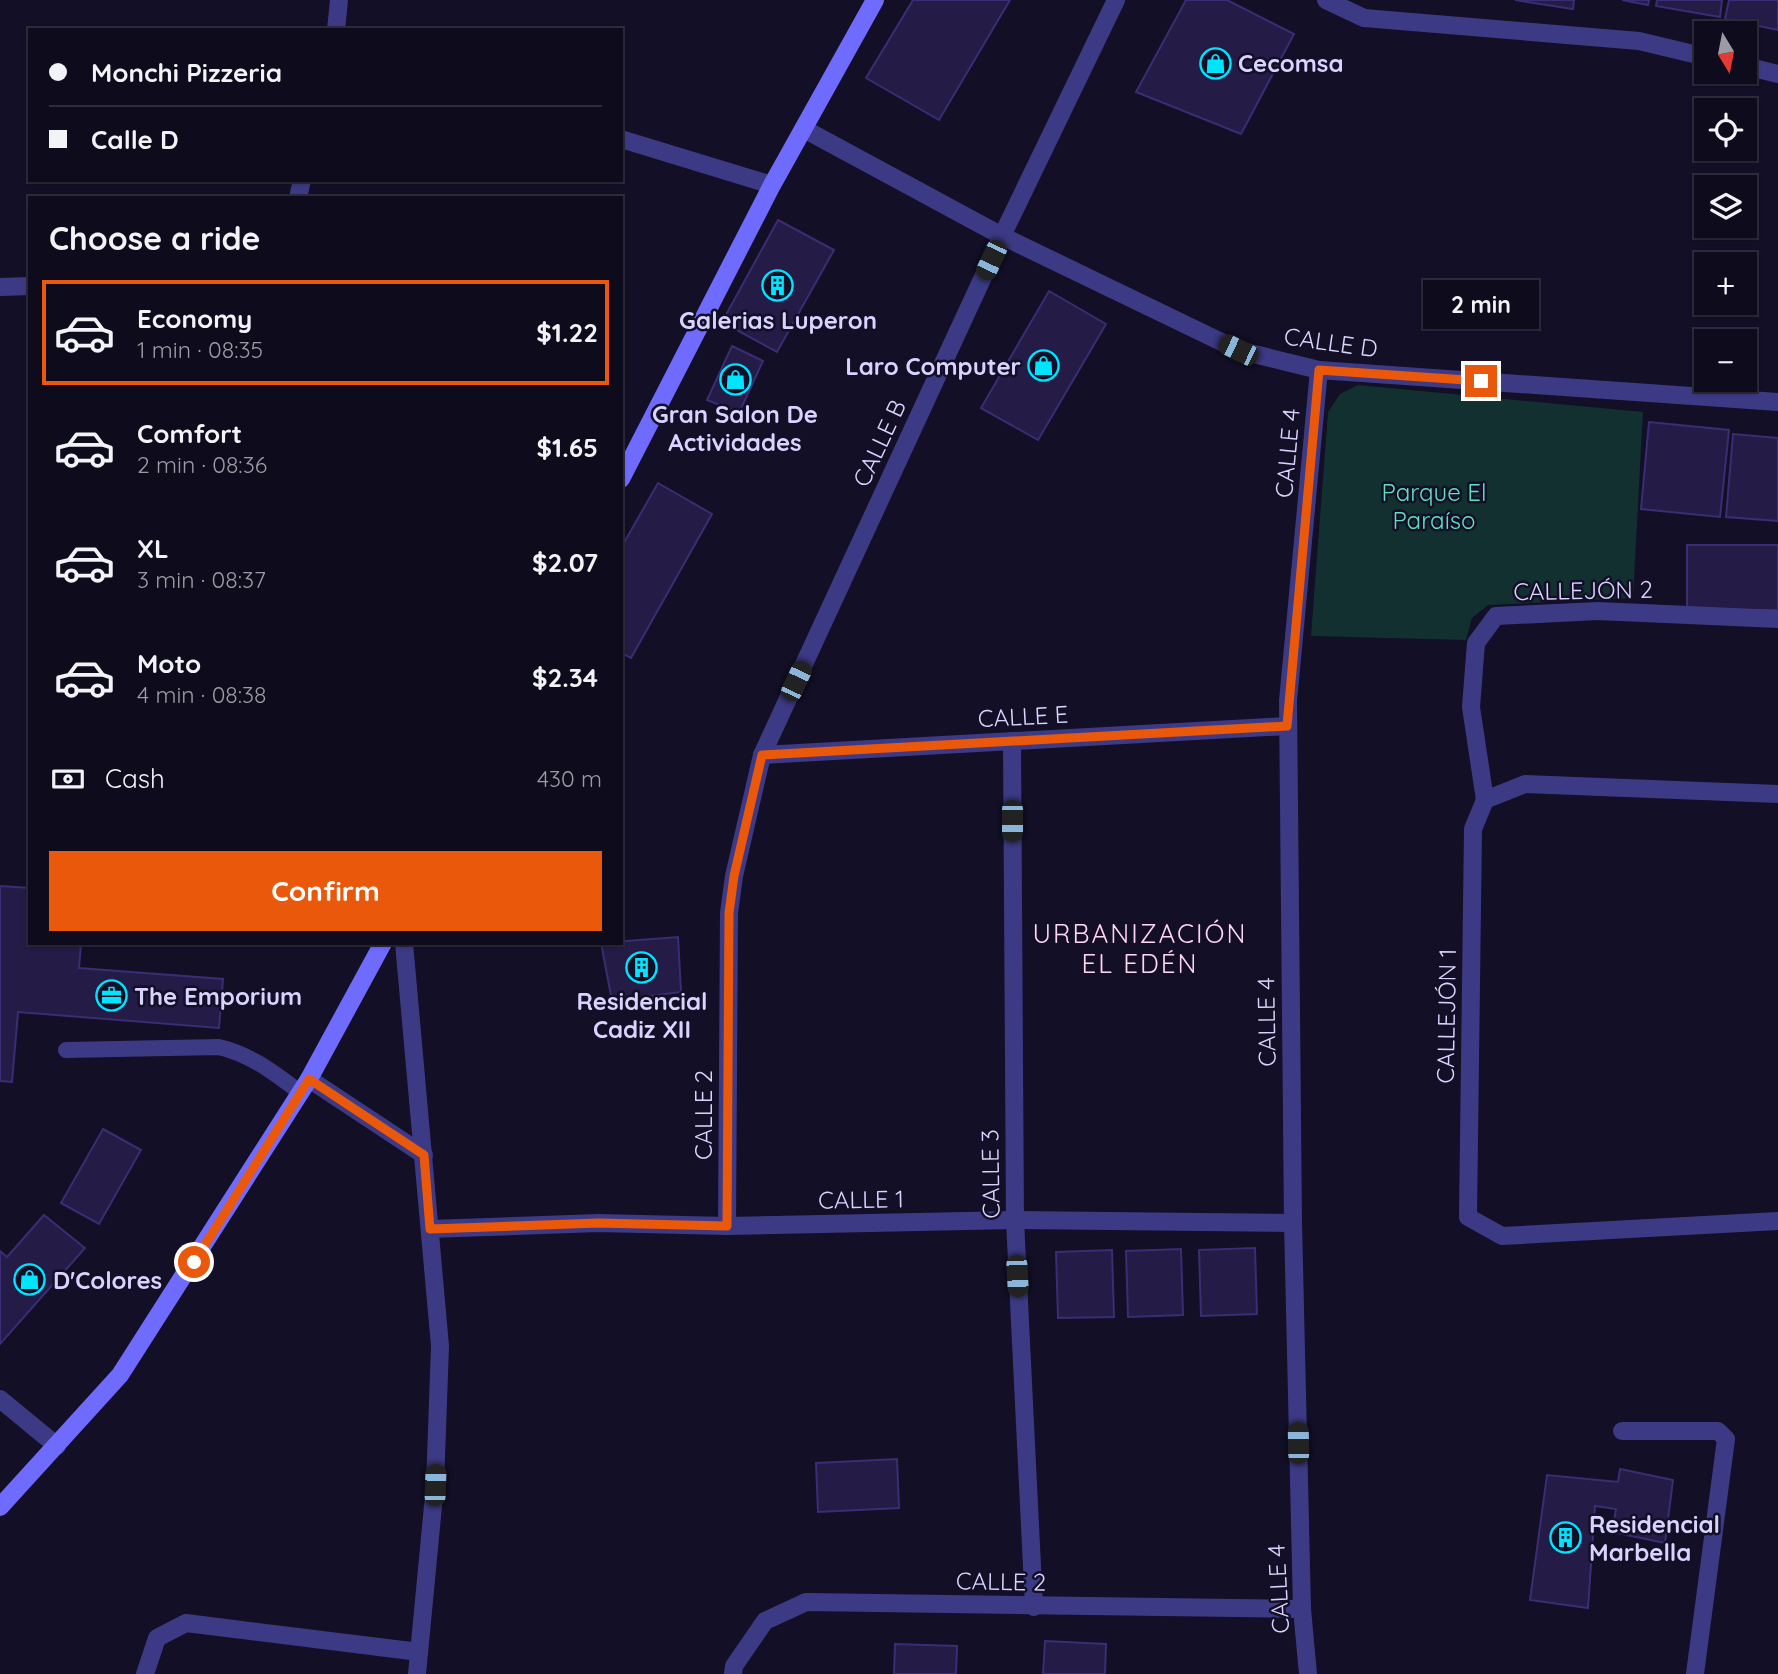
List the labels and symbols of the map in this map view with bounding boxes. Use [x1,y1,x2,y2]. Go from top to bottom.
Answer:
north arrow [1694,21,1757,84]
shop icon: Cecomsa [1198,46,1232,80]
place label: Cecomsa [1238,48,1344,78]
car [973,237,1010,283]
building icon: Galerias Luperon [761,269,795,303]
callout: 2 min [1423,280,1539,328]
place label: Galerias Luperon [679,305,877,335]
street label: CALLE D [1282,321,1380,363]
car [1215,331,1262,369]
shop icon: Laro Computer [1027,349,1061,383]
place label: Laro Computer [845,351,1021,381]
shop icon: Gran Salon De Actividades [718,363,752,397]
route end [1465,365,1497,397]
street label: CALLE B [846,395,912,491]
place label: Gran Salon De Actividades [652,399,818,457]
street label: CALLE 4 [1268,407,1306,499]
park label: Parque El Paraíso [1382,477,1486,535]
street label: CALLEJÓN 2 [1513,574,1653,606]
car [778,658,815,704]
street label: CALLE E [977,699,1069,733]
car [1002,800,1023,842]
district label: URBANIZACIÓN EL EDÉN [1033,917,1247,980]
street label: CALLEJÓN 1 [1430,948,1462,1084]
building icon: Residencial Cadiz XII [625,950,659,984]
street label: CALLE 4 [1250,977,1282,1067]
office icon: The Emporium [94,979,128,1013]
place label: The Emporium [134,981,302,1011]
place label: Residencial Cadiz XII [577,986,708,1044]
street label: CALLE 2 [688,1070,718,1160]
street label: CALLE 3 [974,1129,1006,1219]
street label: CALLE 1 [818,1183,904,1215]
route start [178,1246,210,1278]
car [1006,1254,1029,1298]
shop icon: D'Colores [13,1263,47,1297]
place label: D'Colores [53,1265,162,1295]
car [1288,1422,1309,1464]
car [424,1464,447,1506]
place label: Residencial Marbella [1589,1509,1720,1567]
building icon: Residencial Marbella [1549,1521,1583,1555]
street label: CALLE 4 [1261,1543,1295,1635]
street label: CALLE 2 [956,1565,1046,1597]

